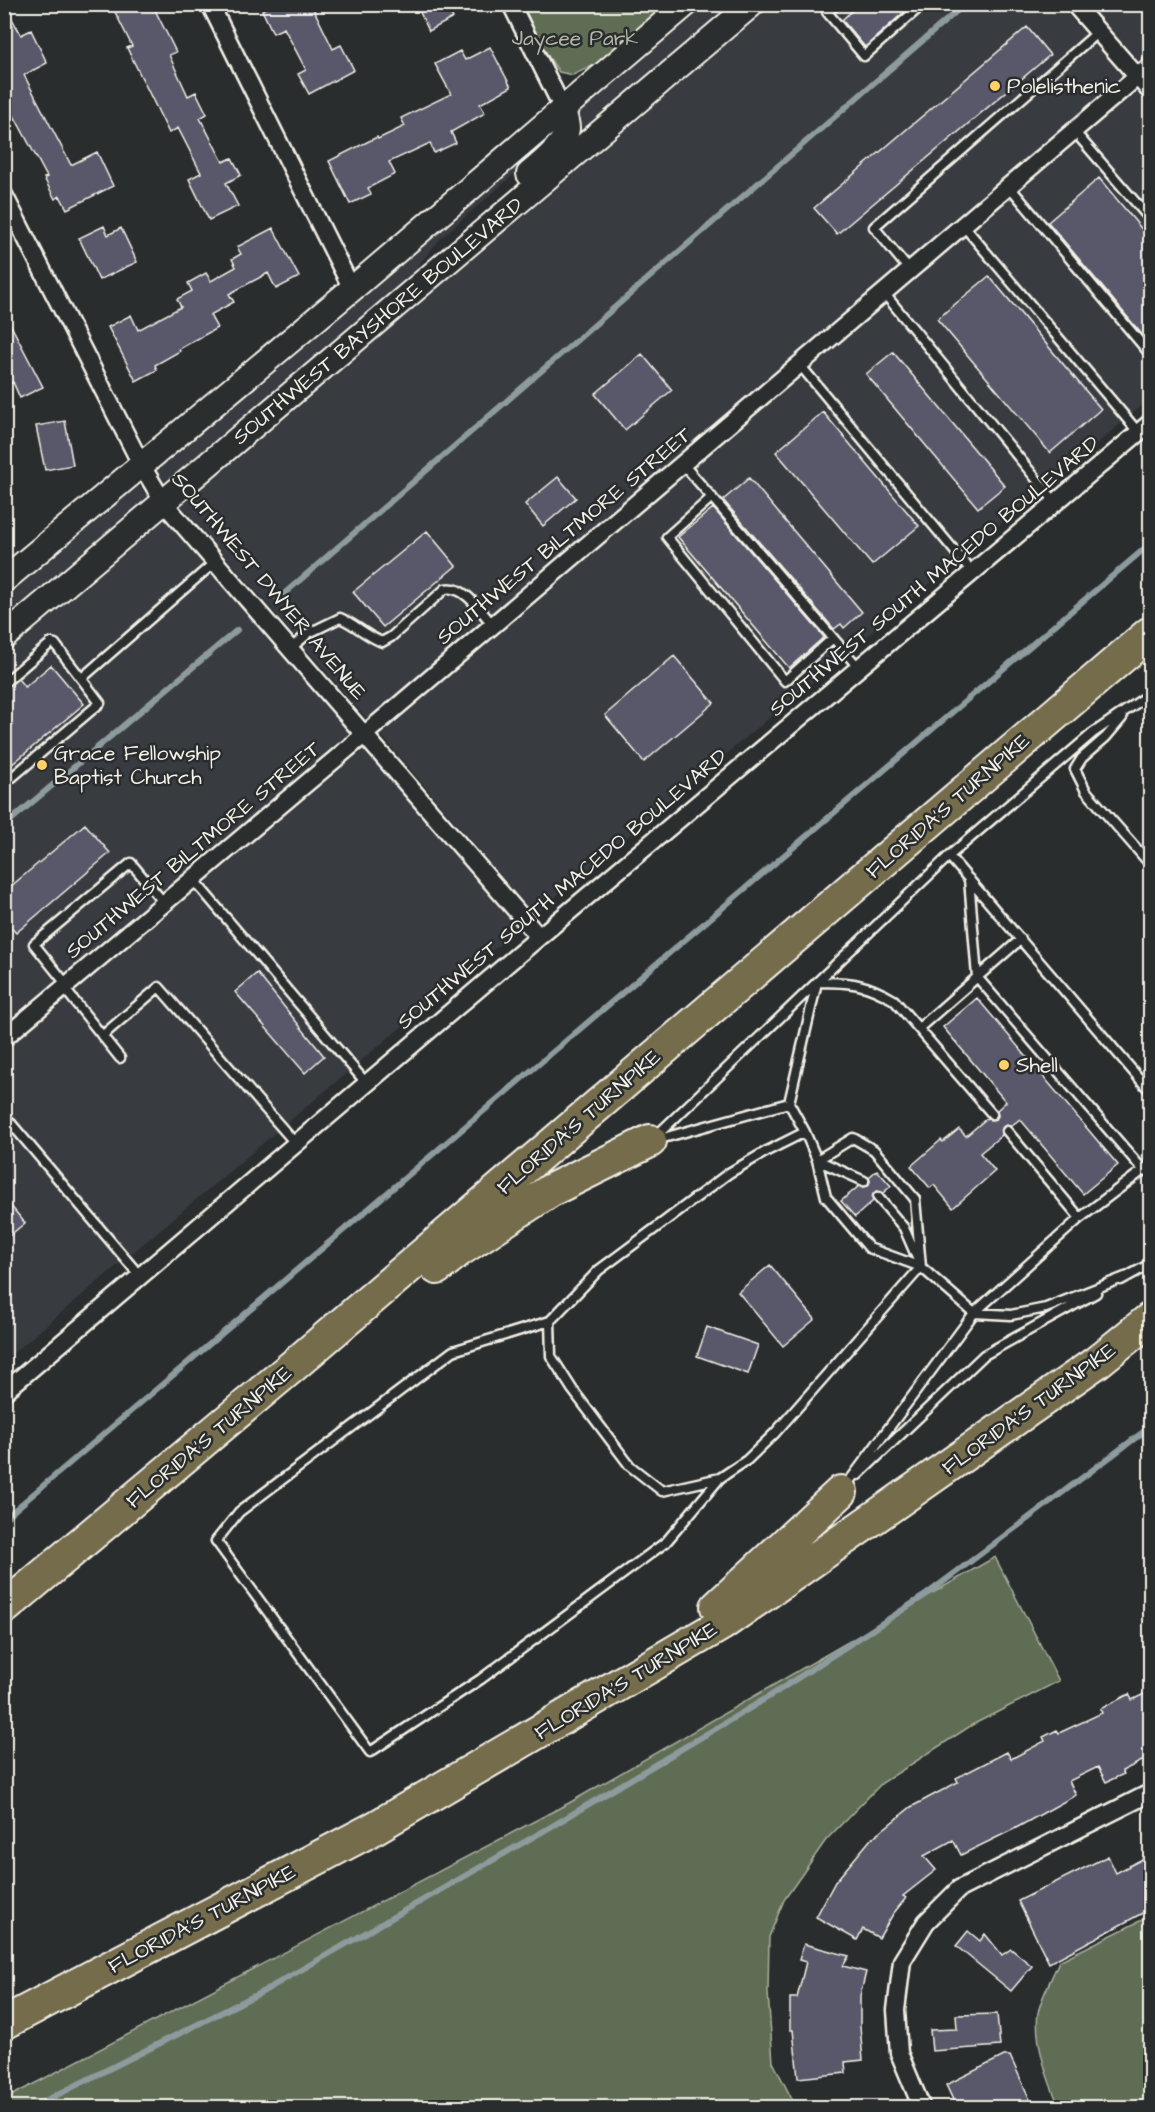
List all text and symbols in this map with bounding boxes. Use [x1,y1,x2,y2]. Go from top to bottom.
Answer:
park label: Jaycee Park [512,24,638,55]
place label: Polelisthenic [1007,72,1121,101]
marker: Polelisthenic [988,79,1002,93]
street label: SOUTHWEST BAYSHORE BOULEVARD [227,190,530,451]
street label: SOUTHWEST BILTMORE STREET [430,420,698,651]
street label: SOUTHWEST SOUTH MACEDO BOULEVARD [763,429,1106,723]
street label: SOUTHWEST DWYER AVENUE [165,466,373,707]
street label: FLORIDA'S TURNPIKE [860,726,1037,885]
street label: SOUTHWEST BILTMORE STREET [59,734,327,965]
place label: Grace Fellowship Baptist Church [54,739,221,793]
street label: SOUTHWEST SOUTH MACEDO BOULEVARD [391,742,734,1036]
marker: Grace Fellowship Baptist Church [35,758,49,772]
street label: FLORIDA'S TURNPIKE [491,1042,668,1201]
place label: Shell [1016,1051,1058,1080]
marker: Shell [997,1058,1011,1072]
street label: FLORIDA'S TURNPIKE [936,1336,1122,1482]
street label: FLORIDA'S TURNPIKE [120,1359,299,1515]
street label: FLORIDA'S TURNPIKE [529,1615,723,1747]
street label: FLORIDA'S TURNPIKE [103,1857,301,1981]

